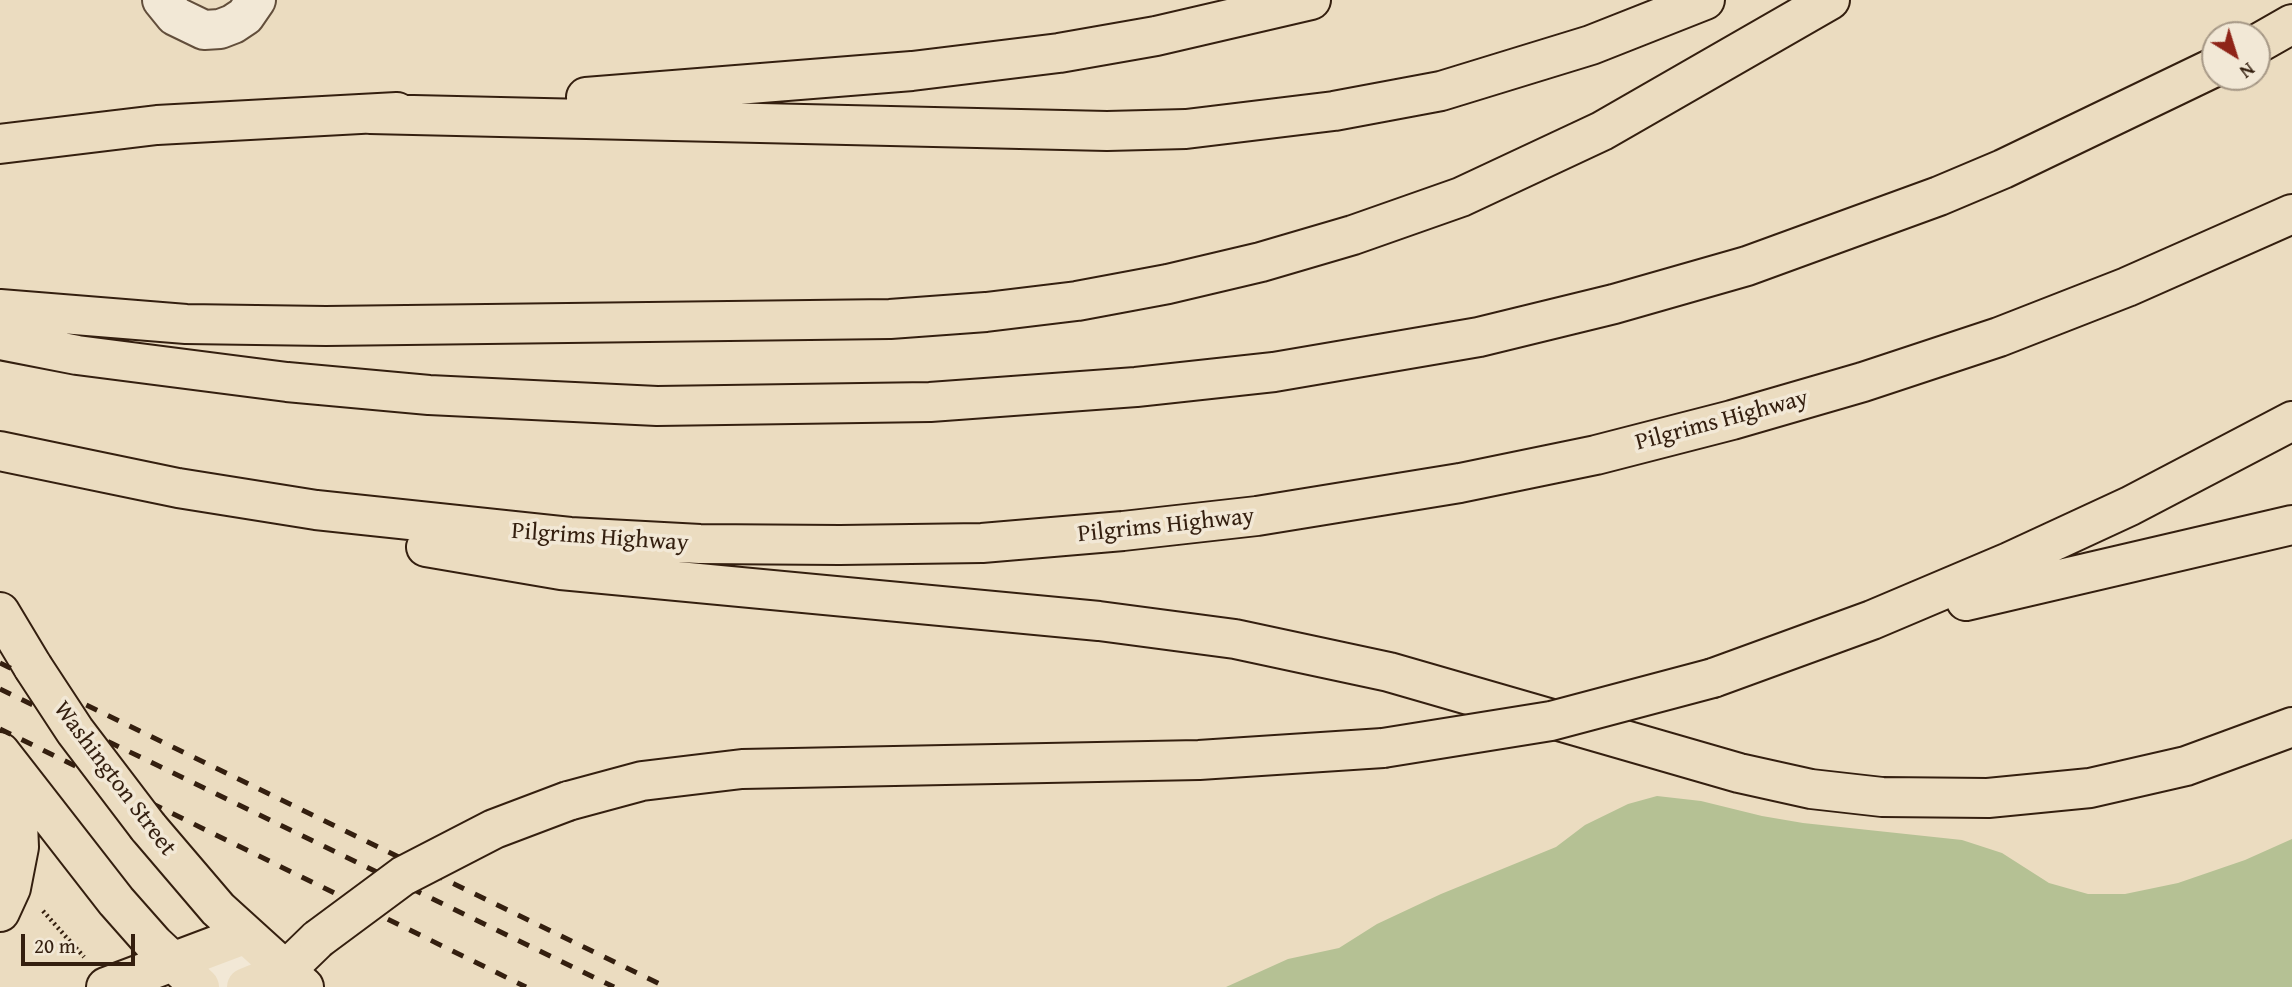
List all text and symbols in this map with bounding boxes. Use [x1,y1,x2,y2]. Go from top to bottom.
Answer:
north arrow [2201,21,2271,91]
text: N [2234,56,2261,86]
street label: Pilgrims Highway [1633,384,1811,458]
street label: Pilgrims Highway [1076,502,1256,550]
street label: Pilgrims Highway [511,517,689,559]
street label: Washington Street [46,696,182,862]
scale bar [24,920,138,964]
text: 20 m [34,930,76,961]

